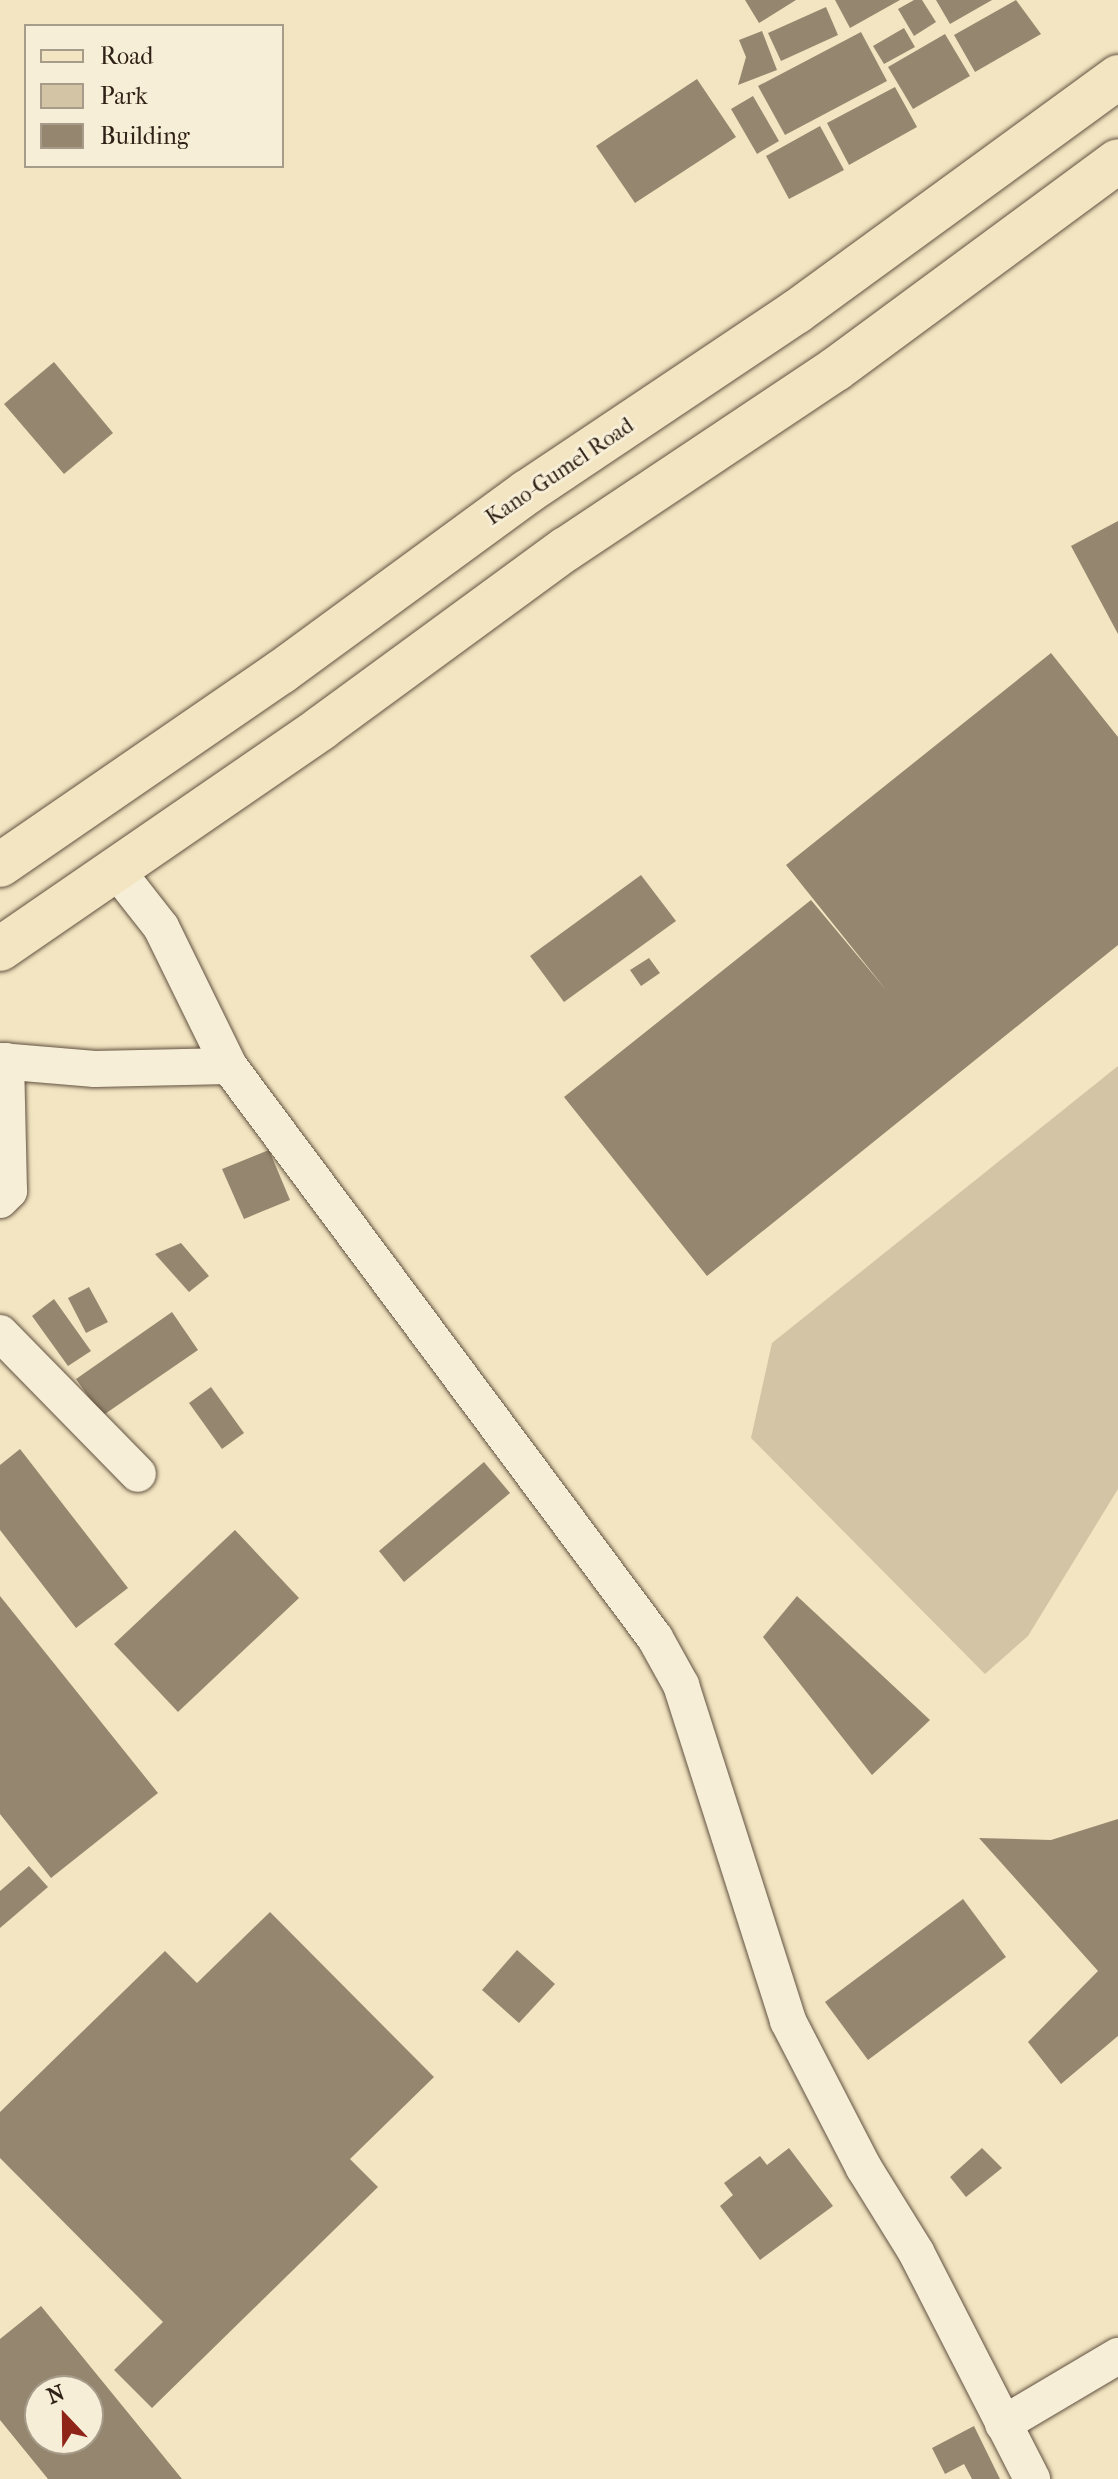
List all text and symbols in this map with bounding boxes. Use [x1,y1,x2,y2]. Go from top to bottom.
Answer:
legend [24,24,284,168]
text: Road [100,42,153,70]
text: Park [100,82,148,110]
text: Building [100,122,190,150]
street label: Kano-Gumel Road [481,413,639,531]
north arrow [24,2375,104,2455]
text: N [43,2379,68,2410]

